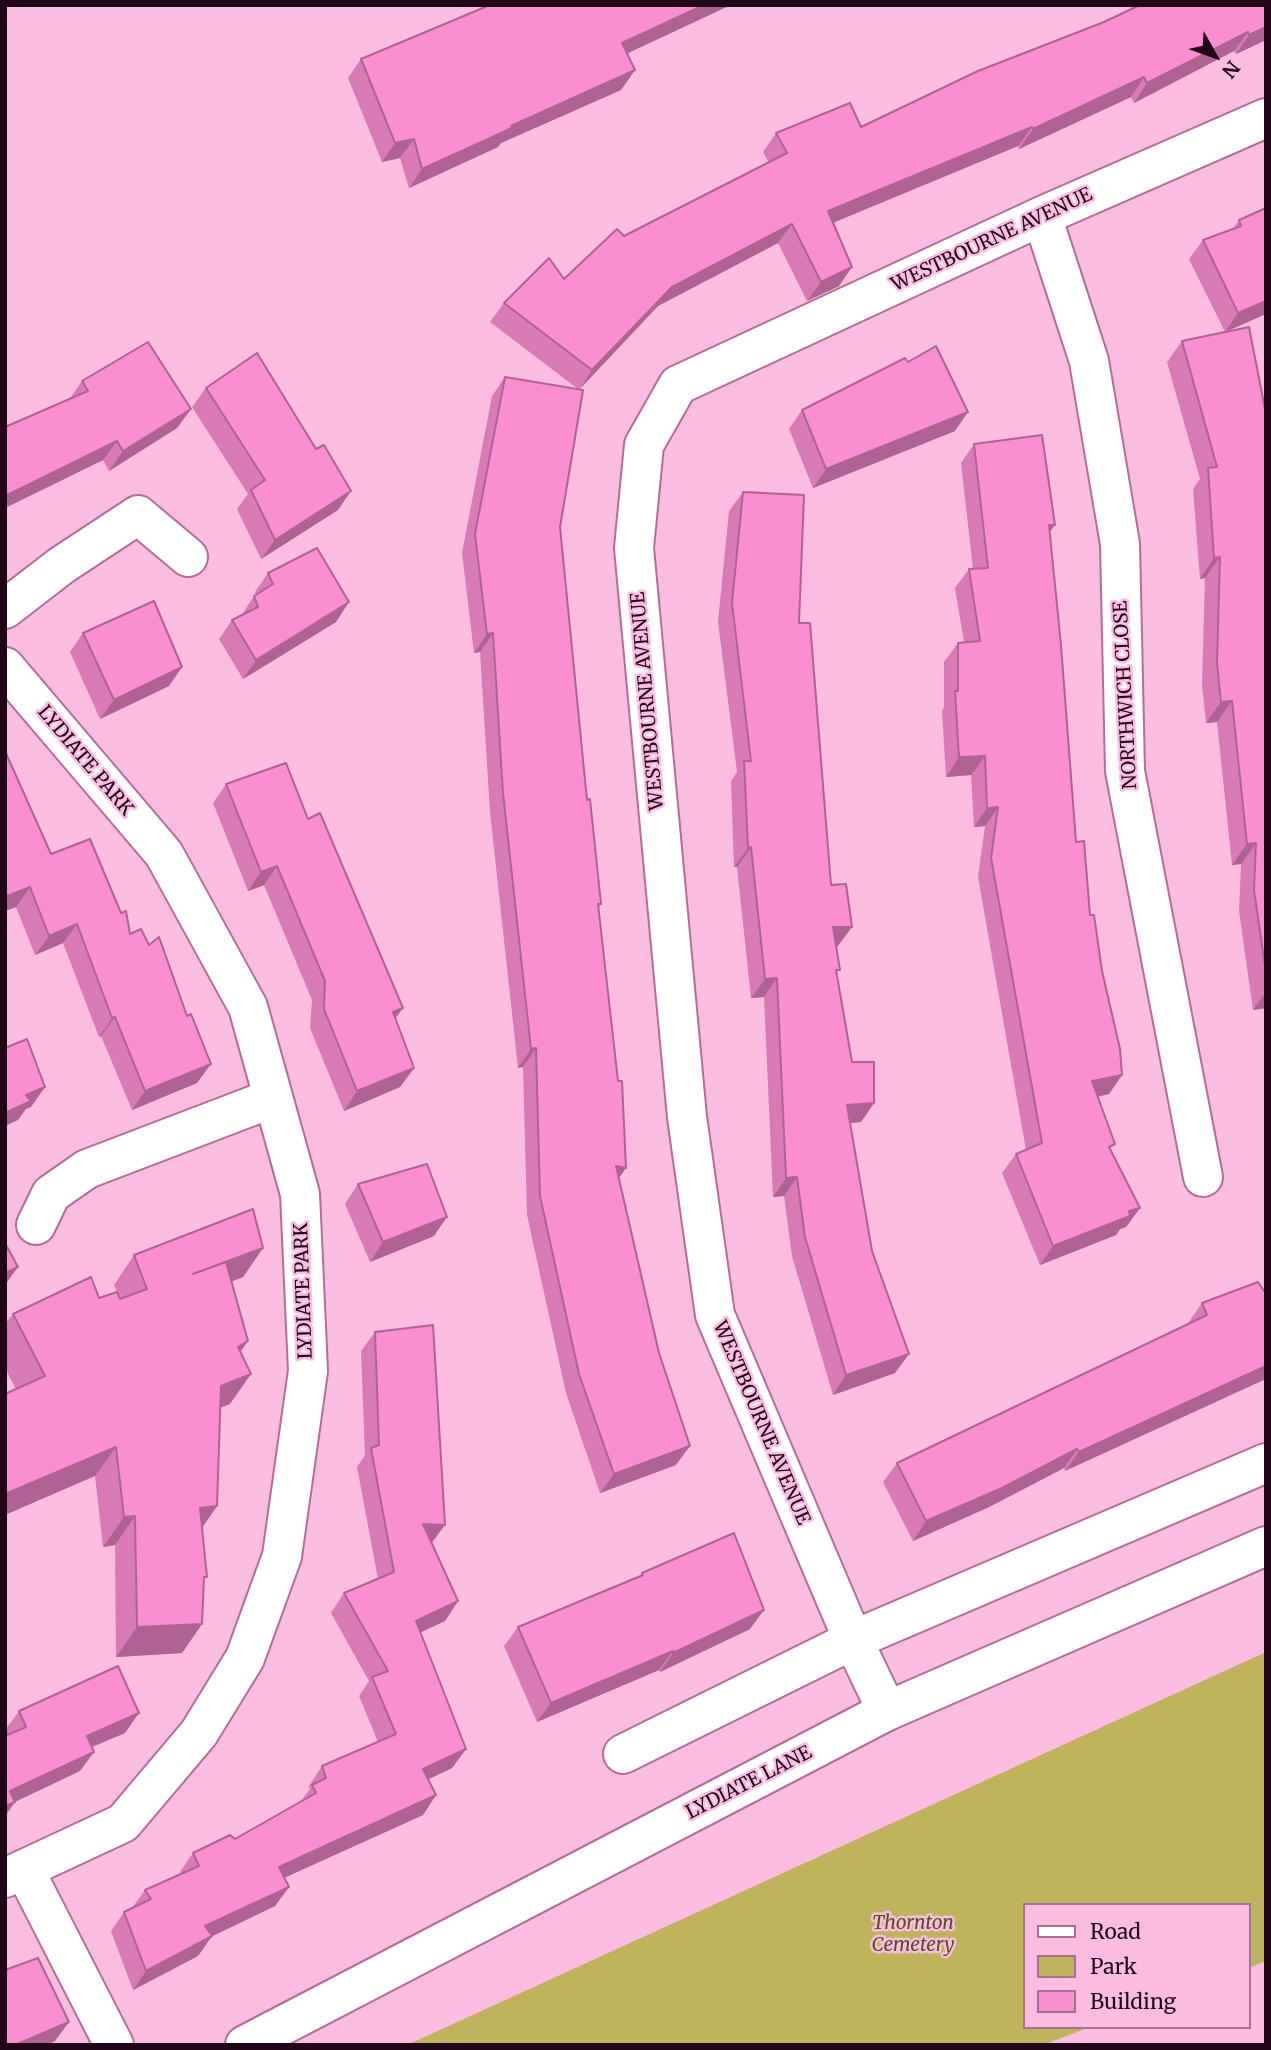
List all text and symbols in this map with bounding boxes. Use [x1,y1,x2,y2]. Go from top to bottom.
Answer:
north arrow [1180,21,1250,91]
text: N [1217,56,1245,83]
street label: WESTBOURNE AVENUE [888,183,1096,297]
street label: WESTBOURNE AVENUE [627,591,669,811]
street label: NORTHWICH CLOSE [1110,600,1142,790]
street label: LYDIATE PARK [32,701,138,821]
street label: LYDIATE PARK [290,1222,318,1360]
street label: WESTBOURNE AVENUE [708,1318,814,1528]
street label: LYDIATE LANE [682,1741,816,1825]
legend [1023,1903,1250,2029]
park label: Thornton Cemetery [872,1913,954,1957]
text: Road [1090,1918,1141,1945]
text: Park [1090,1953,1137,1980]
text: Building [1090,1988,1176,2015]

